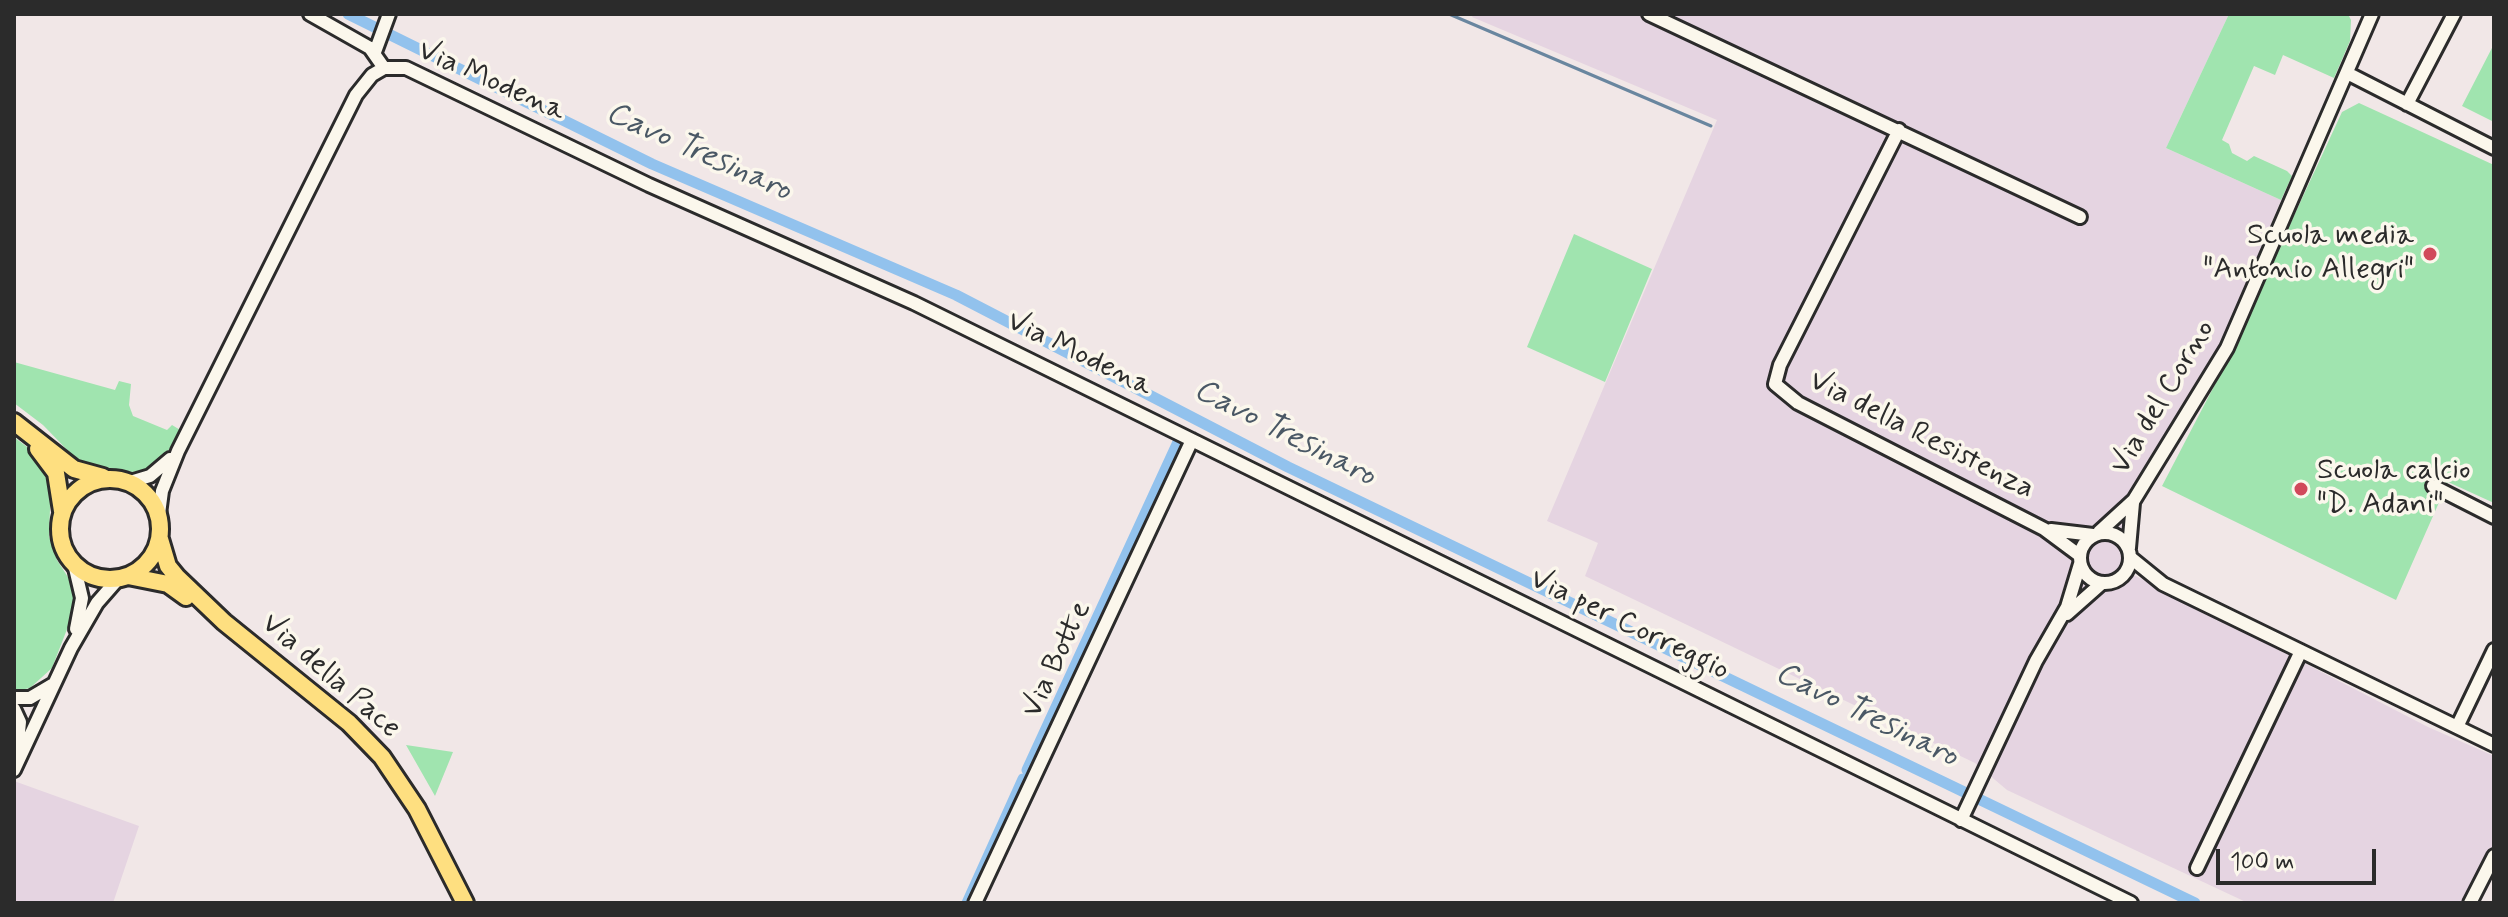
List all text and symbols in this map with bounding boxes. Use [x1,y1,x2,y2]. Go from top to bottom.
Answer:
street label: Via Modena [412,34,570,130]
water label: Cavo Tresinaro [599,95,797,211]
place label: Scuola media "Antonio Allegri" [2203,219,2414,290]
marker: Scuola media "Antonio Allegri" [2421,245,2439,263]
street label: Via Modena [1000,304,1158,406]
street label: Via del Corno [2104,314,2224,482]
street label: Via della Resistenza [1802,364,2040,508]
water label: Cavo Tresinaro [1187,372,1381,496]
place label: Scuola calcio "D. Adani" [2317,454,2471,524]
marker: Scuola calcio "D. Adani" [2292,480,2310,498]
street label: Via per Correggio [1523,562,1735,690]
street label: Via Botte [1015,596,1101,724]
street label: Via della Pace [253,607,407,747]
water label: Cavo Tresinaro [1768,655,1964,777]
scale bar [2220,833,2380,883]
text: 100 m [2230,847,2294,878]

